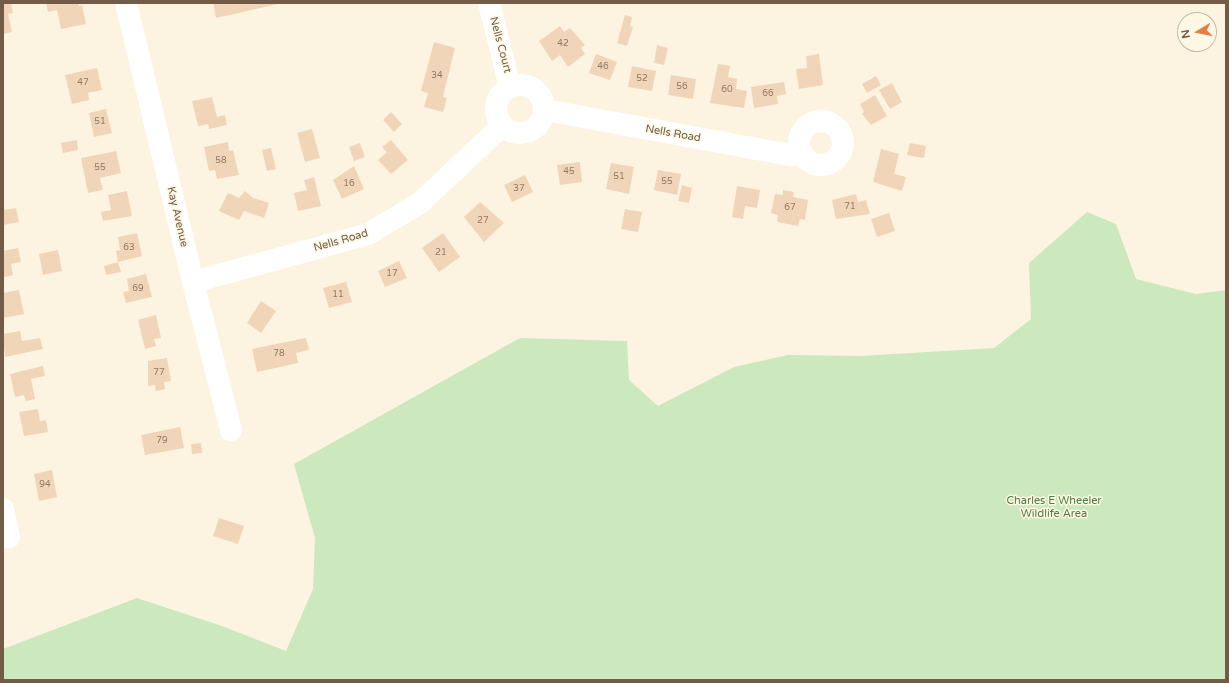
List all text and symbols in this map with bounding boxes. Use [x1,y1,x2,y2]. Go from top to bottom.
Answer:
north arrow [1177,12,1217,52]
street label: Nells Court [486,15,514,75]
text: N [1179,29,1193,39]
house number: 42 [557,39,569,49]
house number: 46 [597,62,609,72]
house number: 34 [431,71,443,81]
house number: 52 [636,74,648,84]
house number: 47 [77,78,89,88]
house number: 56 [676,82,688,92]
house number: 60 [721,85,733,95]
house number: 66 [762,89,774,99]
house number: 51 [94,117,106,127]
street label: Nells Road [644,123,702,145]
house number: 58 [215,156,227,166]
house number: 55 [94,163,106,173]
house number: 45 [563,167,575,177]
house number: 51 [613,172,625,182]
house number: 55 [661,177,673,187]
house number: 16 [343,179,355,189]
house number: 37 [513,184,525,194]
street label: Kay Avenue [164,186,190,248]
house number: 71 [844,202,856,212]
house number: 67 [784,203,796,213]
house number: 27 [477,216,489,226]
street label: Nells Road [312,227,370,255]
house number: 63 [123,243,135,253]
house number: 21 [435,248,447,258]
house number: 17 [386,269,398,279]
house number: 69 [132,284,144,294]
house number: 11 [332,290,344,300]
house number: 78 [273,349,285,359]
house number: 77 [153,368,165,378]
house number: 79 [156,436,168,446]
house number: 94 [39,480,51,490]
park label: Charles E Wheeler Wildlife Area [1006,495,1102,521]

